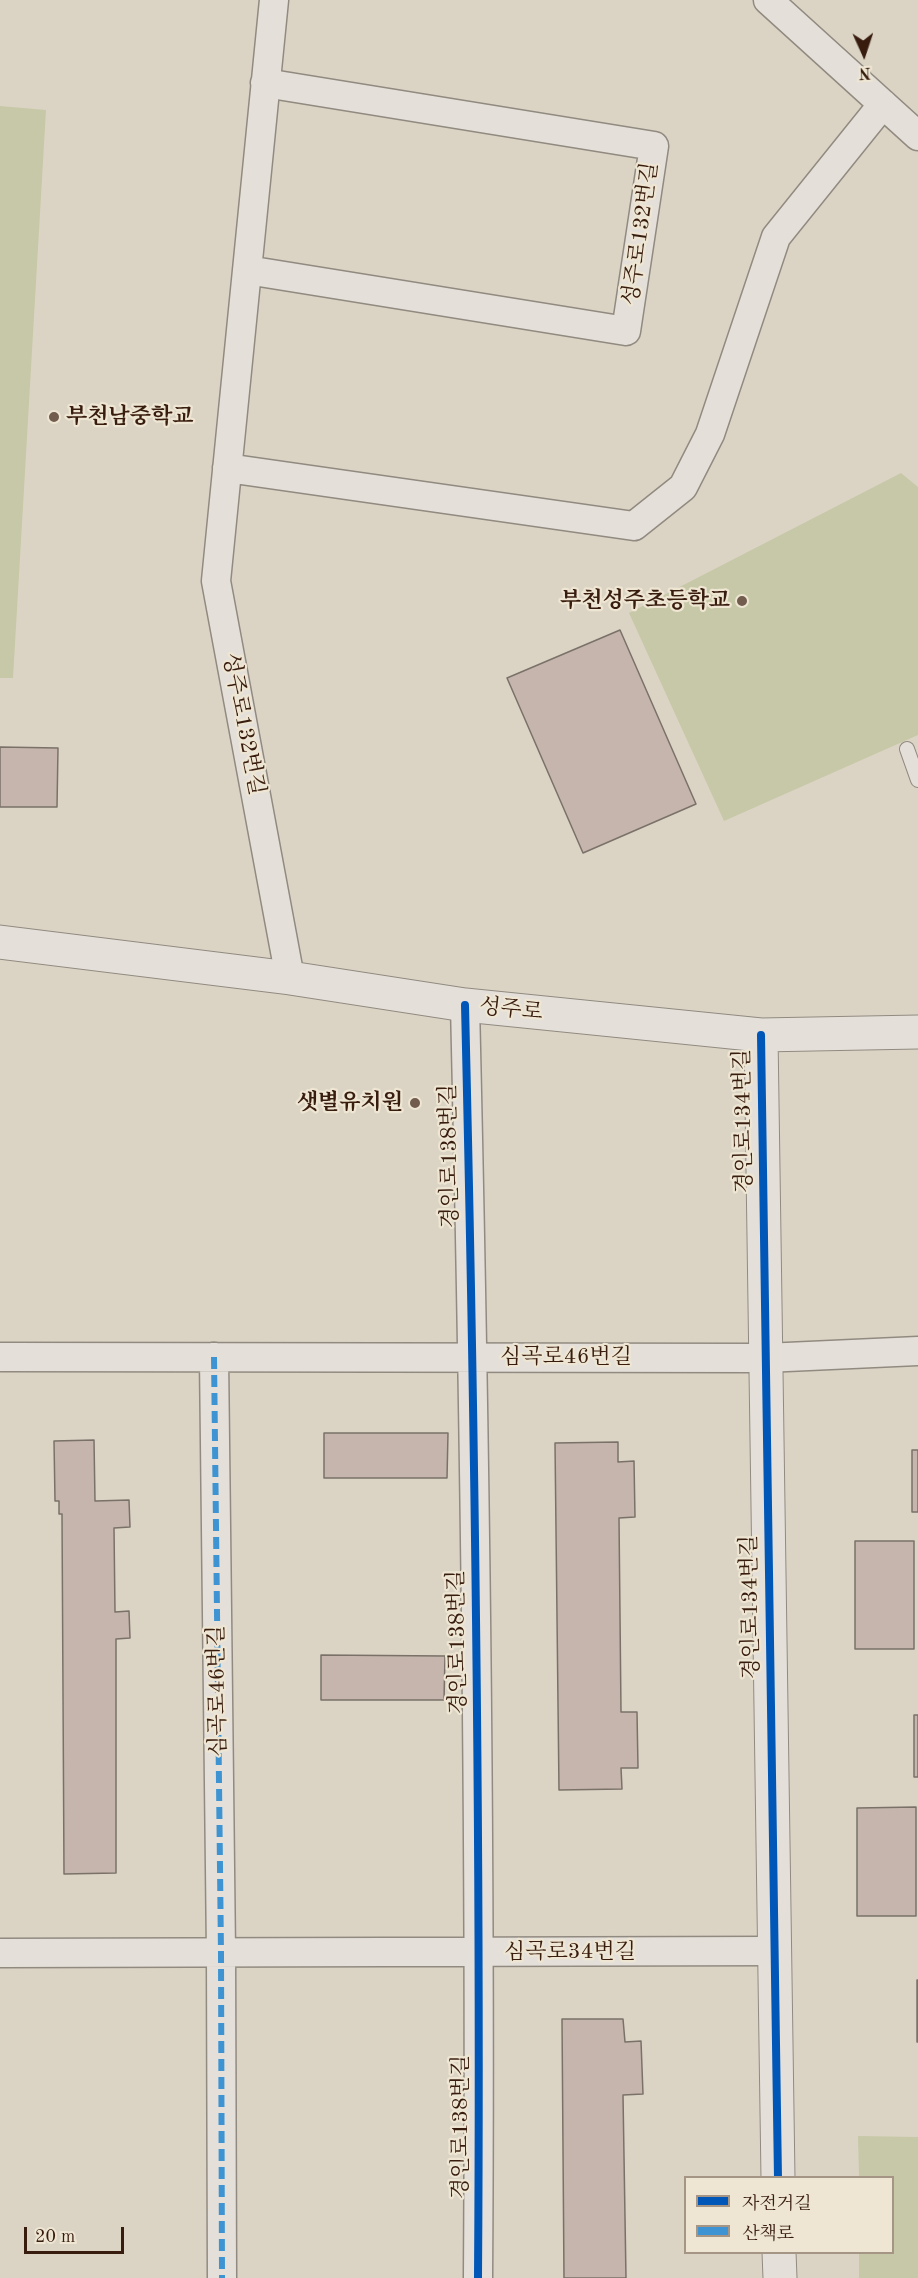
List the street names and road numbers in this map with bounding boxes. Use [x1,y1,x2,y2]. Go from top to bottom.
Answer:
street label: 성주로132번길 [618,161,664,307]
street label: 성주로132번길 [216,651,270,797]
street label: 성주로 [478,994,544,1026]
street label: 경인로134번길 [730,1049,758,1193]
street label: 경인로138번길 [436,1084,464,1228]
street label: 심곡로46번길 [500,1344,632,1370]
street label: 경인로134번길 [737,1535,765,1679]
street label: 경인로138번길 [444,1570,472,1714]
street label: 심곡로46번길 [204,1625,232,1757]
street label: 심곡로34번길 [504,1939,636,1965]
street label: 경인로138번길 [448,2055,474,2199]

